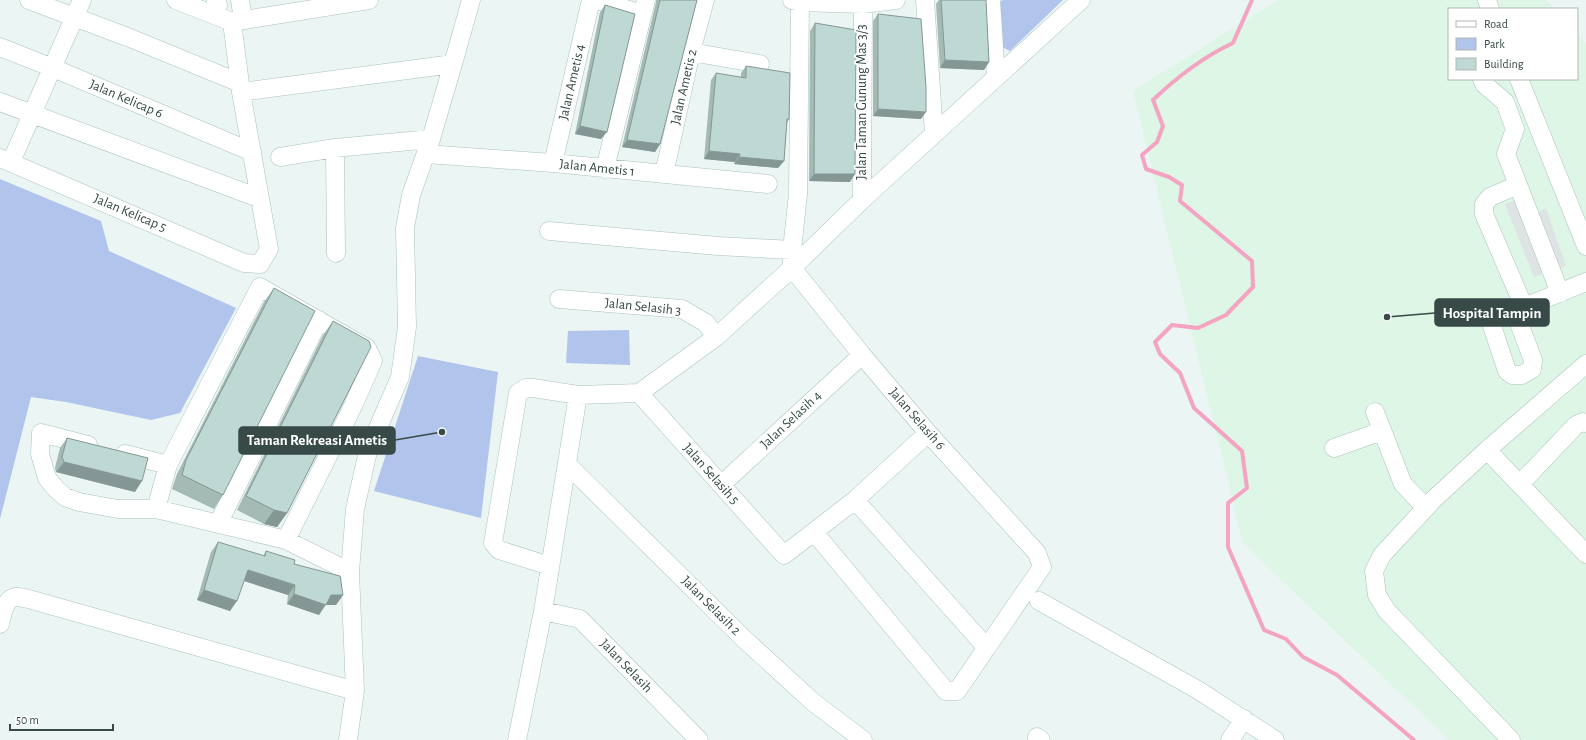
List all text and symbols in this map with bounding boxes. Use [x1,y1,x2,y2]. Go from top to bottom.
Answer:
legend [1448,8,1578,80]
text: Road [1484,18,1508,30]
street label: Jalan Taman Gunung Mas 3/3 [855,24,869,180]
text: Park [1484,38,1505,50]
street label: Jalan Ametis 4 [556,42,588,121]
street label: Jalan Ametis 2 [668,48,700,126]
text: Building [1484,58,1524,70]
street label: Jalan Kelicap 6 [87,77,165,121]
street label: Jalan Ametis 1 [559,157,635,179]
street label: Jalan Kelicap 5 [92,191,169,235]
street label: Jalan Selasih 3 [604,296,682,318]
callout: Hospital Tampin [1435,299,1549,326]
text: Hospital Tampin [1443,306,1542,321]
street label: Jalan Selasih 6 [886,385,948,453]
street label: Jalan Selasih 4 [758,388,824,452]
callout: Taman Rekreasi Ametis [239,427,395,454]
text: Taman Rekreasi Ametis [247,433,387,448]
street label: Jalan Selasih 5 [680,441,742,507]
street label: Jalan Selasih 2 [679,574,743,638]
street label: Jalan Selasih [597,637,655,695]
scale bar [10,706,113,732]
text: 50 m [16,714,39,726]

